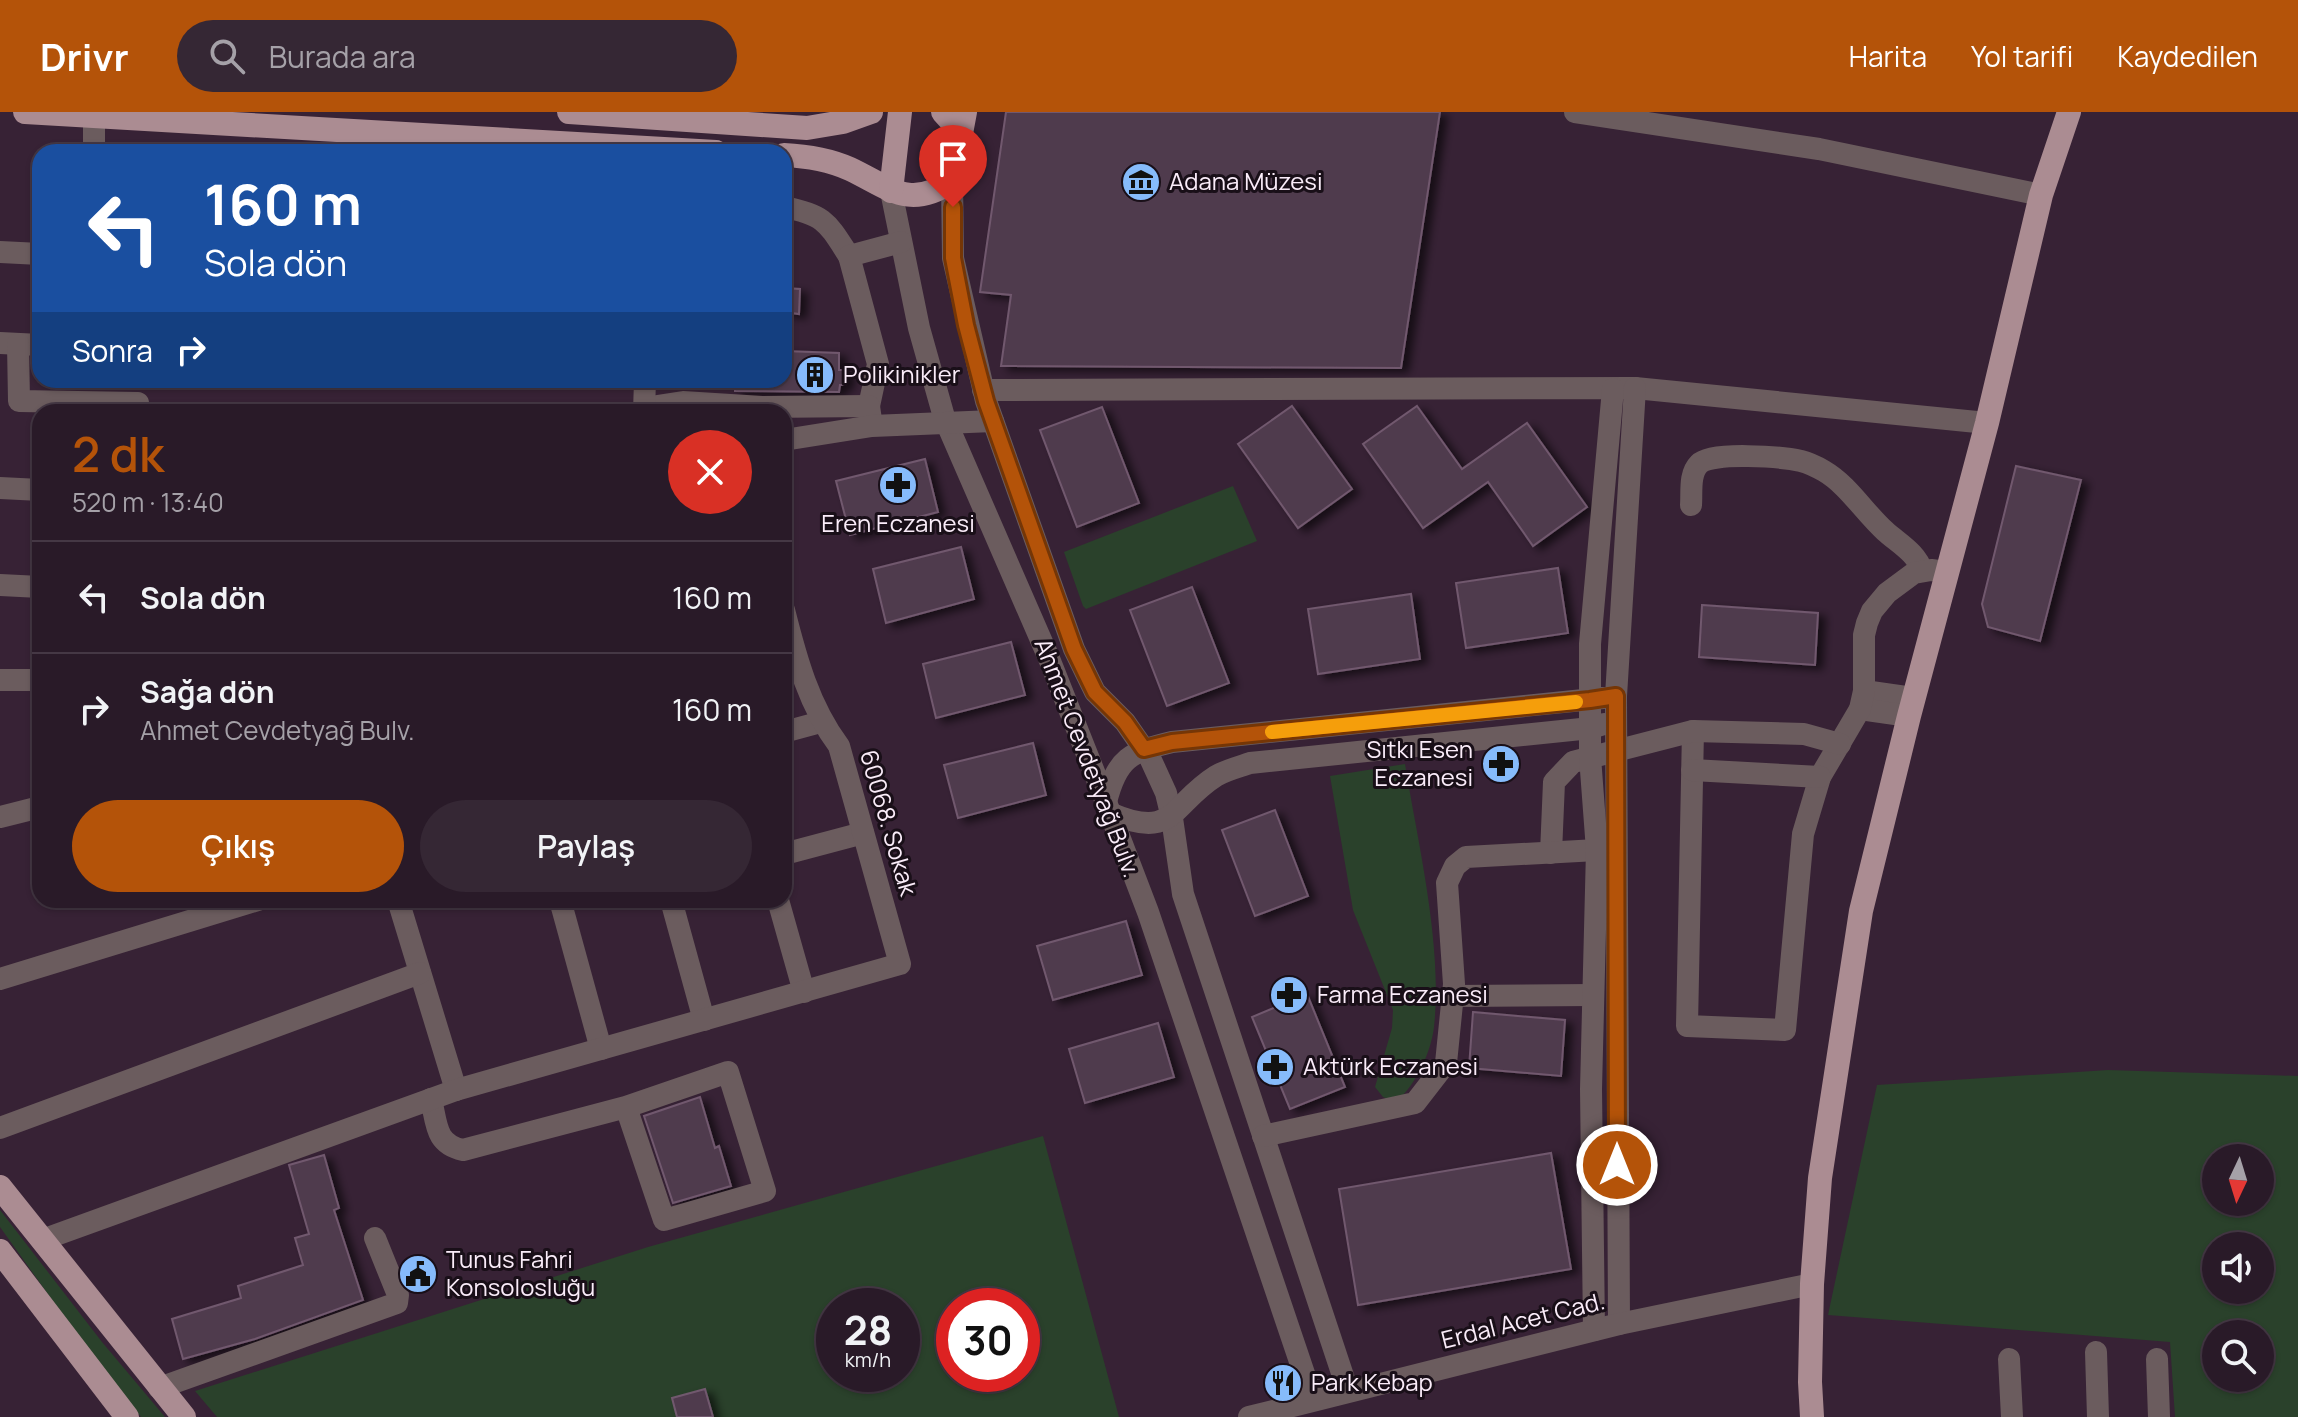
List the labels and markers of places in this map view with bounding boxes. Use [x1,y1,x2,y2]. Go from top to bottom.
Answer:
pin [919,125,987,207]
museum icon: Adana Müzesi [1120,161,1162,203]
place label: Adana Müzesi [1169,164,1323,197]
building icon: Polikinikler [794,354,836,396]
place label: Polikinikler [843,357,961,390]
pharmacy icon: Eren Eczanesi [877,464,919,506]
place label: Eren Eczanesi [821,506,975,539]
place label: Sıtkı Esen Eczanesi [1366,732,1473,793]
pharmacy icon: Sıtkı Esen Eczanesi [1480,743,1522,785]
pharmacy icon: Farma Eczanesi [1268,974,1310,1016]
place label: Farma Eczanesi [1317,977,1488,1010]
pharmacy icon: Aktürk Eczanesi [1254,1046,1296,1088]
place label: Aktürk Eczanesi [1303,1049,1478,1082]
place label: Tunus Fahri Konsolosluğu [446,1242,595,1303]
public building icon: Tunus Fahri Konsolosluğu [397,1253,439,1295]
restaurant icon: Park Kebap [1262,1362,1304,1404]
place label: Park Kebap [1311,1365,1433,1398]

